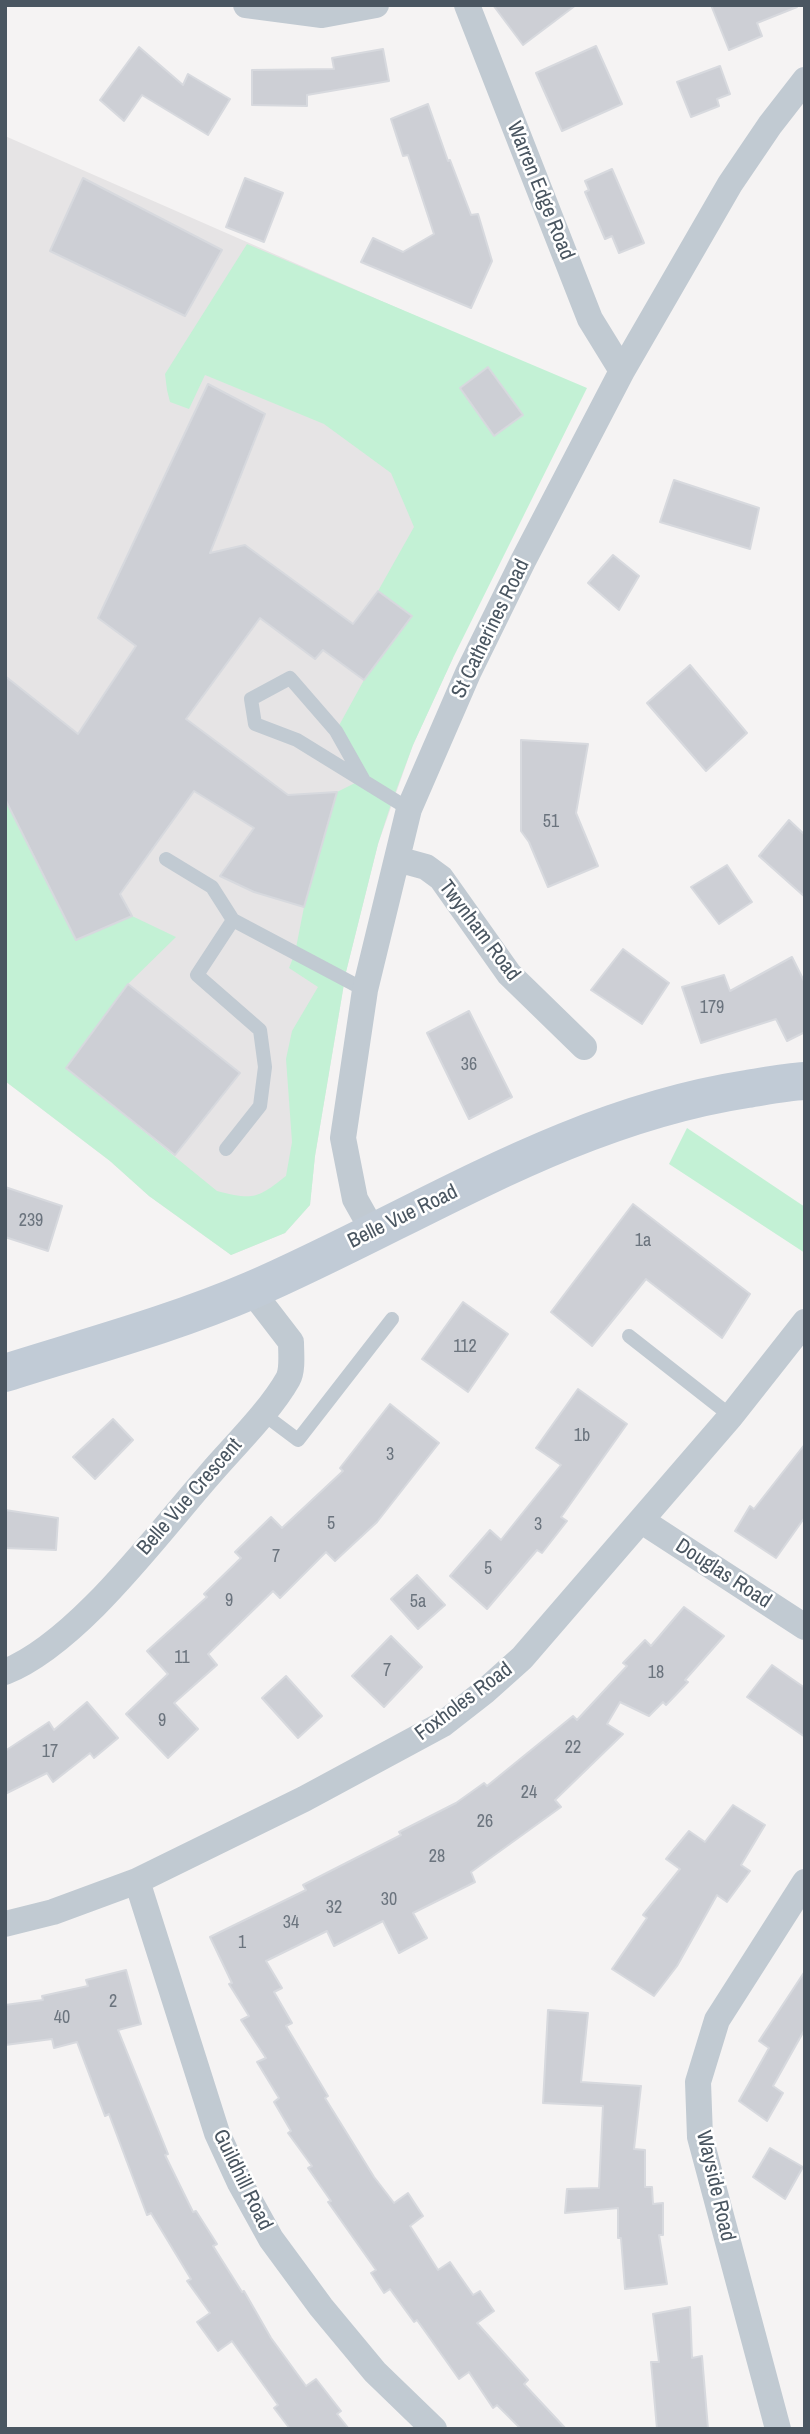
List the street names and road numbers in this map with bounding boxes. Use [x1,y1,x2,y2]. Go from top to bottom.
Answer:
street label: Warren Edge Road [501,118,579,264]
street label: St Catherines Road [447,556,535,702]
street label: Twynham Road [433,876,525,986]
street label: Belle Vue Road [344,1180,462,1254]
street label: Belle Vue Crescent [132,1433,248,1561]
street label: Douglas Road [670,1534,776,1614]
street label: Foxholes Road [411,1657,517,1747]
street label: Guildhill Road [207,2125,277,2235]
street label: Wayside Road [690,2128,740,2244]

